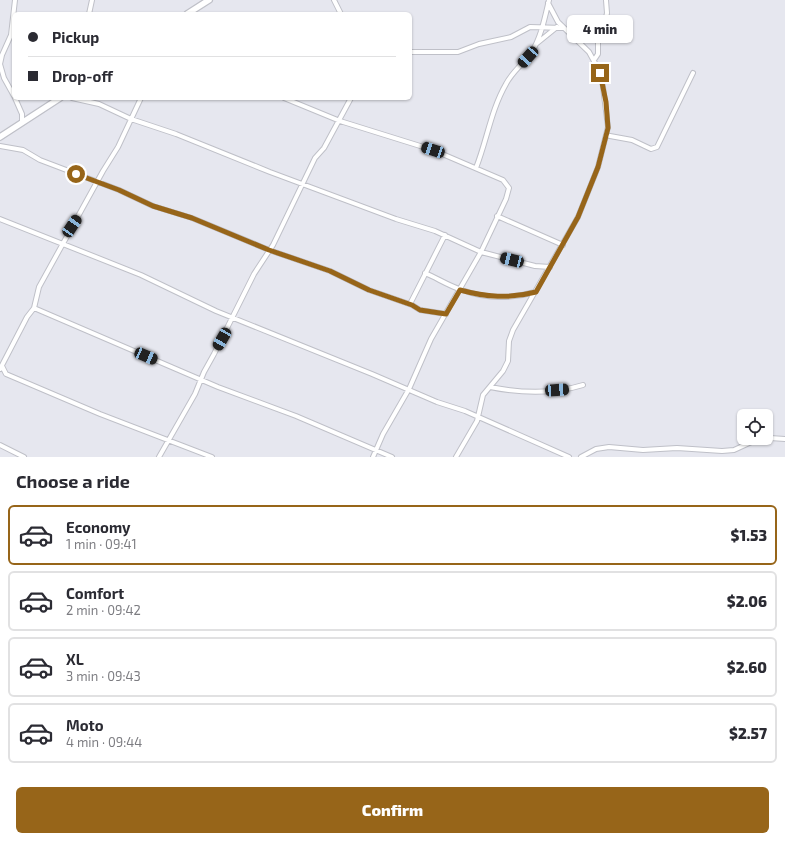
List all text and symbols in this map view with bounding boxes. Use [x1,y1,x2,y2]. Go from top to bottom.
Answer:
callout: 4 min [567,15,633,43]
text: 4 min [583,21,617,37]
text: Pickup [52,28,99,46]
car [516,44,540,70]
route end [591,64,609,82]
text: Drop-off [52,67,113,85]
car [420,141,446,159]
route start [67,165,85,183]
car [60,213,84,239]
car [499,251,525,269]
car [211,326,233,352]
car [133,346,159,366]
car [545,383,569,397]
map controls [737,409,773,445]
button: locate [737,409,773,445]
text: Choose a ride [16,470,130,492]
icon: car [18,517,54,553]
text: Economy [66,518,131,536]
text: $1.53 [731,526,767,544]
text: 1 min · 09:41 [66,536,137,552]
icon: car [18,583,54,619]
text: Comfort [66,584,124,602]
text: $2.06 [727,592,767,610]
text: 2 min · 09:42 [66,602,141,618]
icon: car [18,649,54,685]
text: XL [66,650,84,668]
text: $2.60 [727,658,767,676]
text: 3 min · 09:43 [66,668,141,684]
icon: car [18,715,54,751]
text: Moto [66,716,104,734]
text: $2.57 [729,724,767,742]
text: 4 min · 09:44 [66,734,142,750]
button: Confirm [16,787,769,833]

